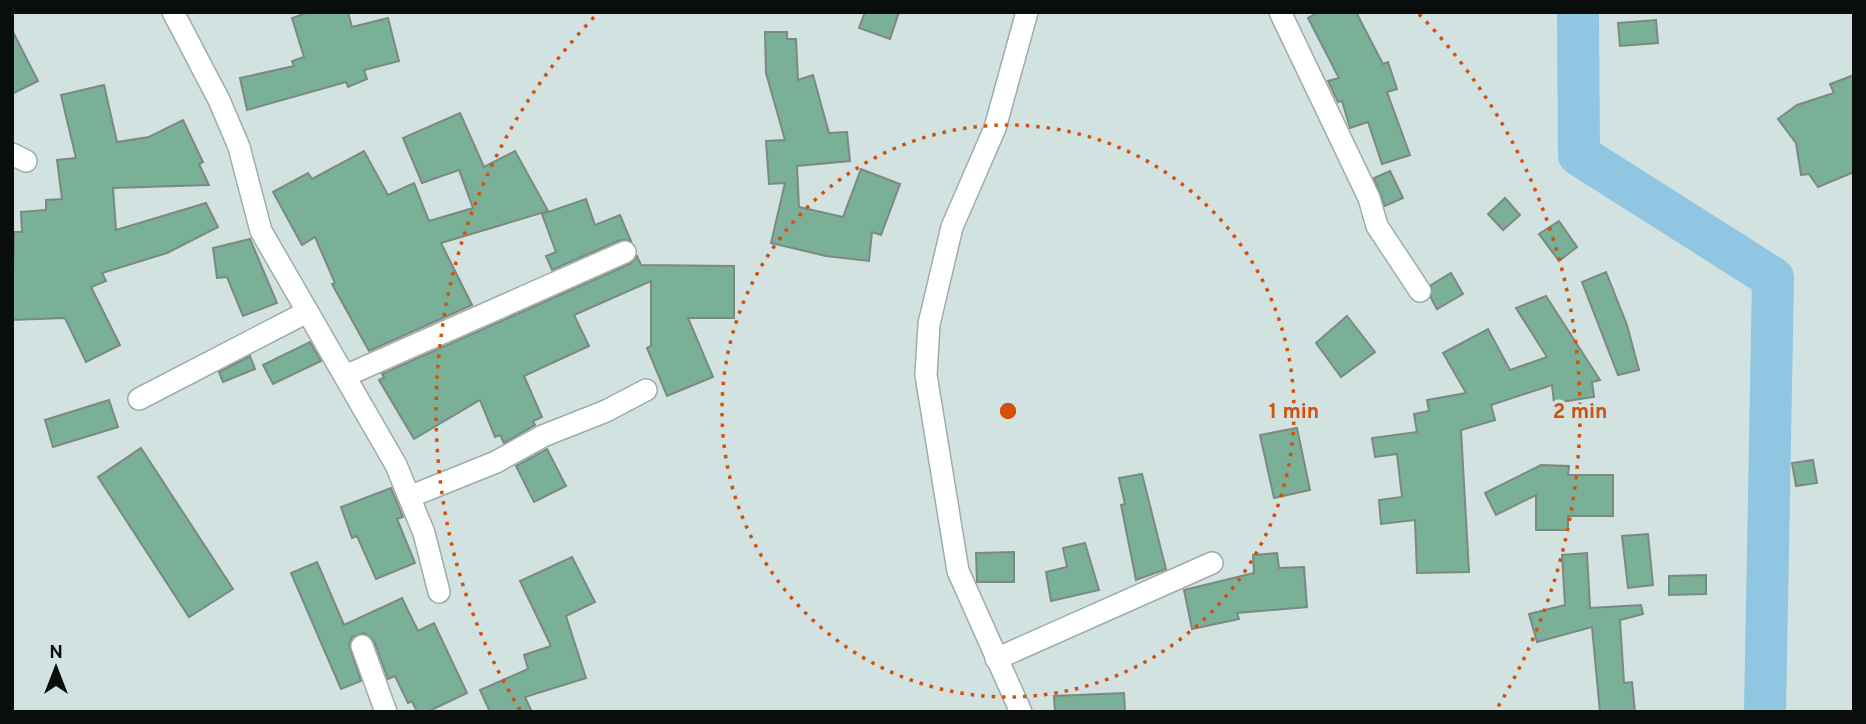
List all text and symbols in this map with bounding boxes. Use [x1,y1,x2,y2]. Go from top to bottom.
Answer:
centre of rings [996,399,1020,423]
text: 1 min [1269,399,1319,426]
text: 2 min [1553,399,1607,426]
north arrow [21,633,91,703]
text: N [49,641,63,665]

